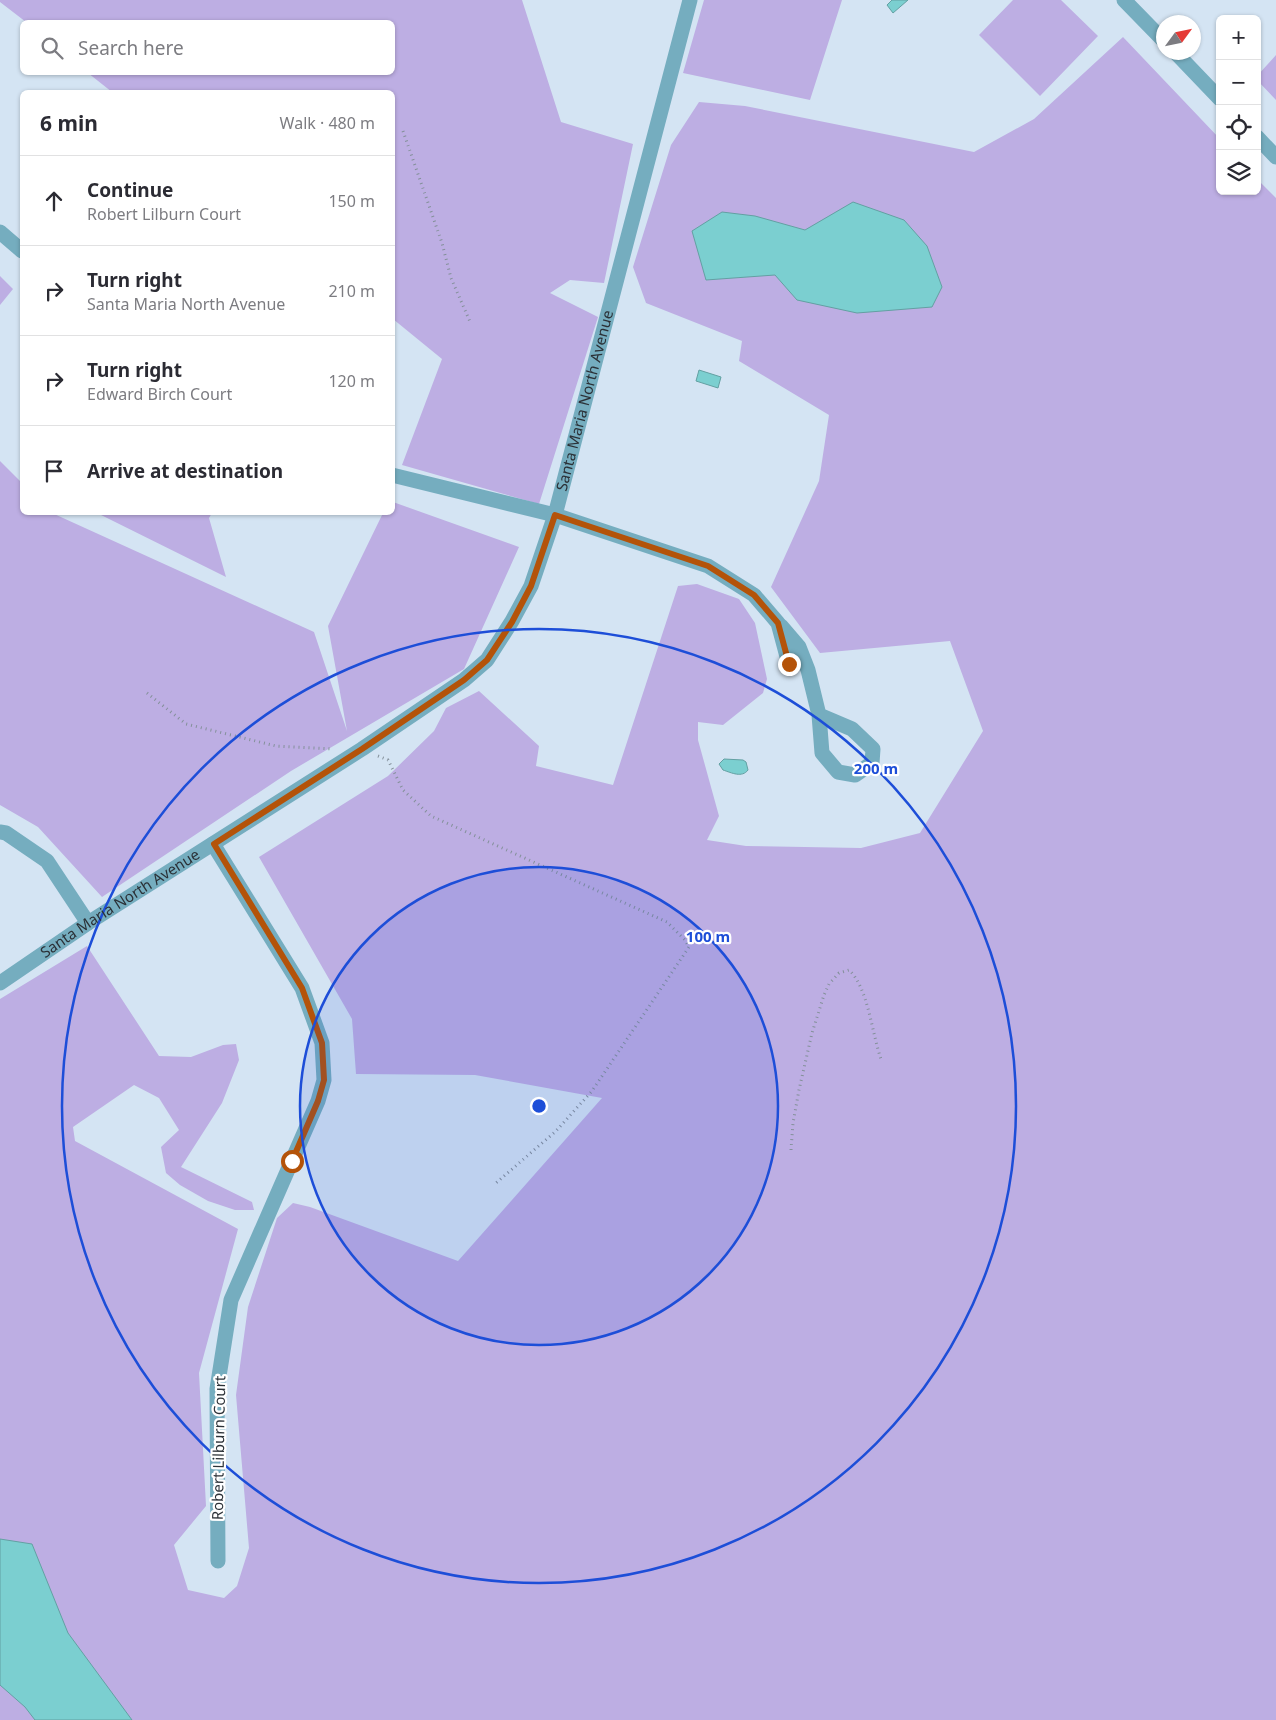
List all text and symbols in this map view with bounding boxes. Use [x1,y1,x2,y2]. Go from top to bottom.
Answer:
north arrow [1156,15,1201,60]
map controls [1216,15,1261,195]
button: + [1216,15,1261,60]
search box [20,20,395,75]
icon: search [38,34,66,62]
text: Search here [78,35,184,61]
button: − [1216,60,1261,105]
button: locate [1216,105,1261,150]
text: 6 min [40,109,98,137]
text: Walk · 480 m [280,112,375,134]
button: layers [1216,150,1261,195]
text: Continue [87,177,173,203]
icon: ahead [40,187,68,215]
text: 150 m [328,190,375,212]
text: Robert Lilburn Court [87,203,241,225]
text: Turn right [87,267,182,293]
icon: right [40,277,68,305]
text: 210 m [328,280,375,302]
text: Santa Maria North Avenue [87,293,285,315]
street label: Santa Maria North Avenue [551,308,617,493]
text: Turn right [87,357,182,383]
icon: right [40,367,68,395]
text: 120 m [328,370,375,392]
text: Edward Birch Court [87,383,232,405]
icon: arrive [40,457,68,485]
text: Arrive at destination [87,458,283,484]
route end [778,653,801,676]
text: 200 m [854,758,898,778]
street label: Santa Maria North Avenue [36,844,203,962]
text: 100 m [686,926,730,946]
centre of rings [530,1097,548,1115]
route start [281,1150,304,1173]
street label: Robert Lilburn Court [207,1375,229,1520]

